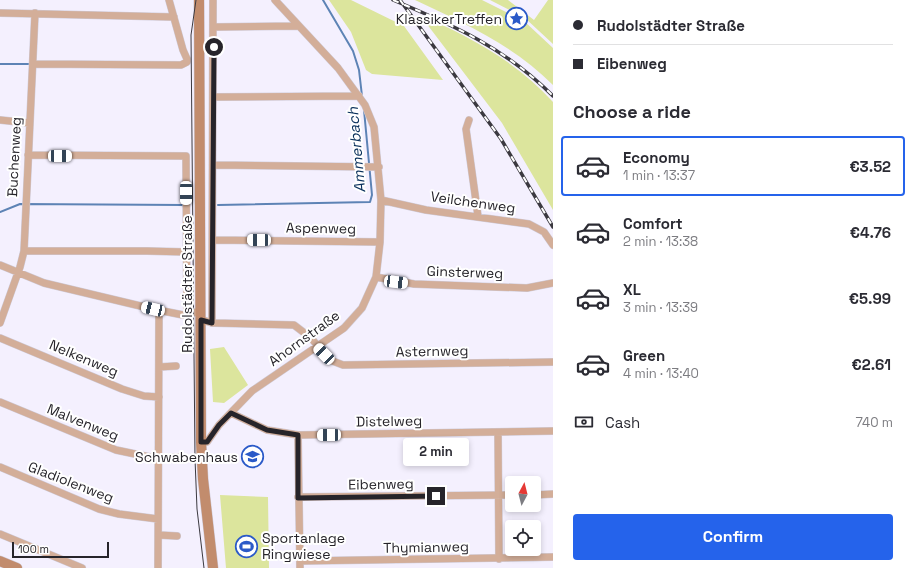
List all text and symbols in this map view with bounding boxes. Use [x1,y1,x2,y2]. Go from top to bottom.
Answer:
place icon: KlassikerTreffen [504,6,530,32]
place label: KlassikerTreffen [396,10,502,28]
text: Rudolstädter Straße [597,16,745,35]
route start [205,38,223,56]
text: Eibenweg [597,54,667,73]
text: Choose a ride [573,100,691,123]
water label: Ammerbach [343,106,369,194]
street label: Buchenweg [3,117,25,197]
icon: car [575,148,611,184]
text: Economy [623,148,690,167]
car [48,150,72,162]
text: €3.52 [849,157,891,176]
text: 1 min · 13:37 [623,167,695,184]
car [180,181,192,205]
street label: Veilchenweg [429,187,517,217]
icon: car [575,214,611,250]
text: Comfort [623,214,683,233]
street label: Rudolstädter Straße [178,215,196,353]
street label: Aspenweg [286,218,356,238]
text: €4.76 [850,223,891,242]
text: 2 min · 13:38 [623,233,698,250]
car [247,234,271,246]
street label: Ginsterweg [426,262,504,282]
car [383,275,409,289]
icon: car [575,280,611,316]
text: XL [623,280,641,299]
text: €5.99 [849,289,891,308]
text: 3 min · 13:39 [623,299,698,316]
car [140,300,166,318]
street label: Ahornstraße [265,306,343,370]
street label: Nelkenweg [47,335,121,381]
car [311,341,337,367]
street label: Asternweg [396,341,468,361]
icon: car [575,346,611,382]
text: Green [623,346,665,365]
text: €2.61 [852,355,891,374]
text: 4 min · 13:40 [623,365,699,382]
street label: Malvenweg [44,399,122,445]
street label: Distelweg [356,411,422,431]
icon: cash [573,411,595,433]
text: Cash [605,413,640,432]
text: 740 m [855,414,893,431]
car [317,429,341,441]
callout: 2 min [403,438,469,466]
text: 2 min [419,443,453,460]
school or university icon: Schwabenhaus [240,444,266,470]
place label: Schwabenhaus [135,448,238,466]
street label: Gladiolenweg [26,457,116,507]
street label: Eibenweg [348,474,414,494]
north arrow [505,476,541,512]
map controls [505,476,541,556]
route end [427,487,445,505]
button: Confirm [573,514,893,560]
button: locate [505,520,541,556]
place label: Sportanlage Ringwiese [262,529,345,563]
sports icon: Sportanlage Ringwiese [234,533,260,559]
street label: Thymianweg [383,537,469,557]
scale bar [12,540,109,559]
text: 100 m [18,542,49,556]

